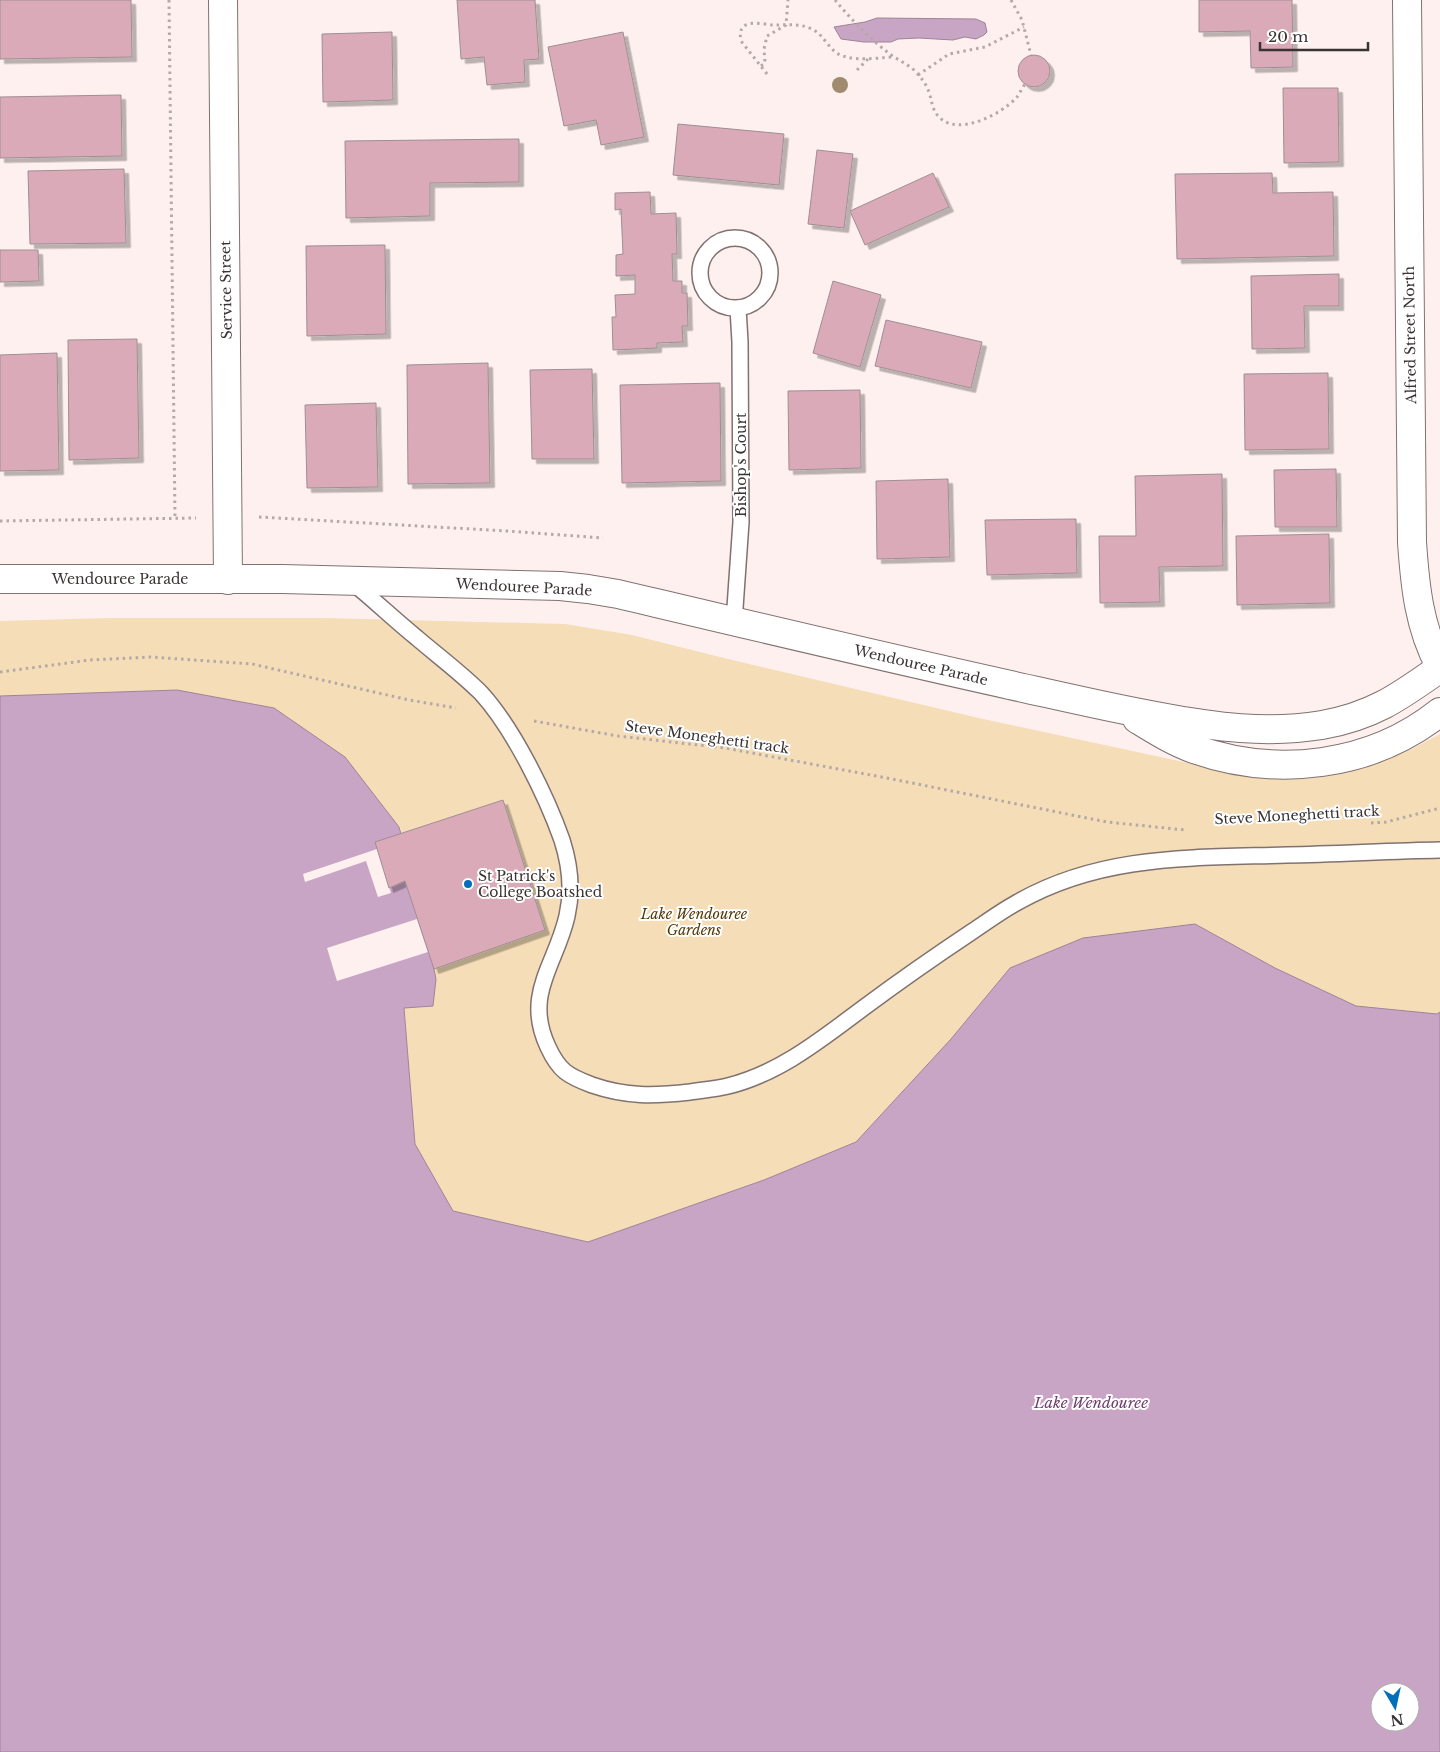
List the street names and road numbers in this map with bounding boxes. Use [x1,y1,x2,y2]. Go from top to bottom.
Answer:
street label: Service Street [216,240,236,340]
street label: Alfred Street North [1400,265,1420,405]
street label: Bishop's Court [732,412,750,517]
street label: Wendouree Parade [51,570,188,588]
street label: Wendouree Parade [454,574,593,600]
street label: Wendouree Parade [851,641,990,689]
street label: Steve Moneghetti track [624,717,790,757]
street label: Steve Moneghetti track [1214,802,1380,828]

